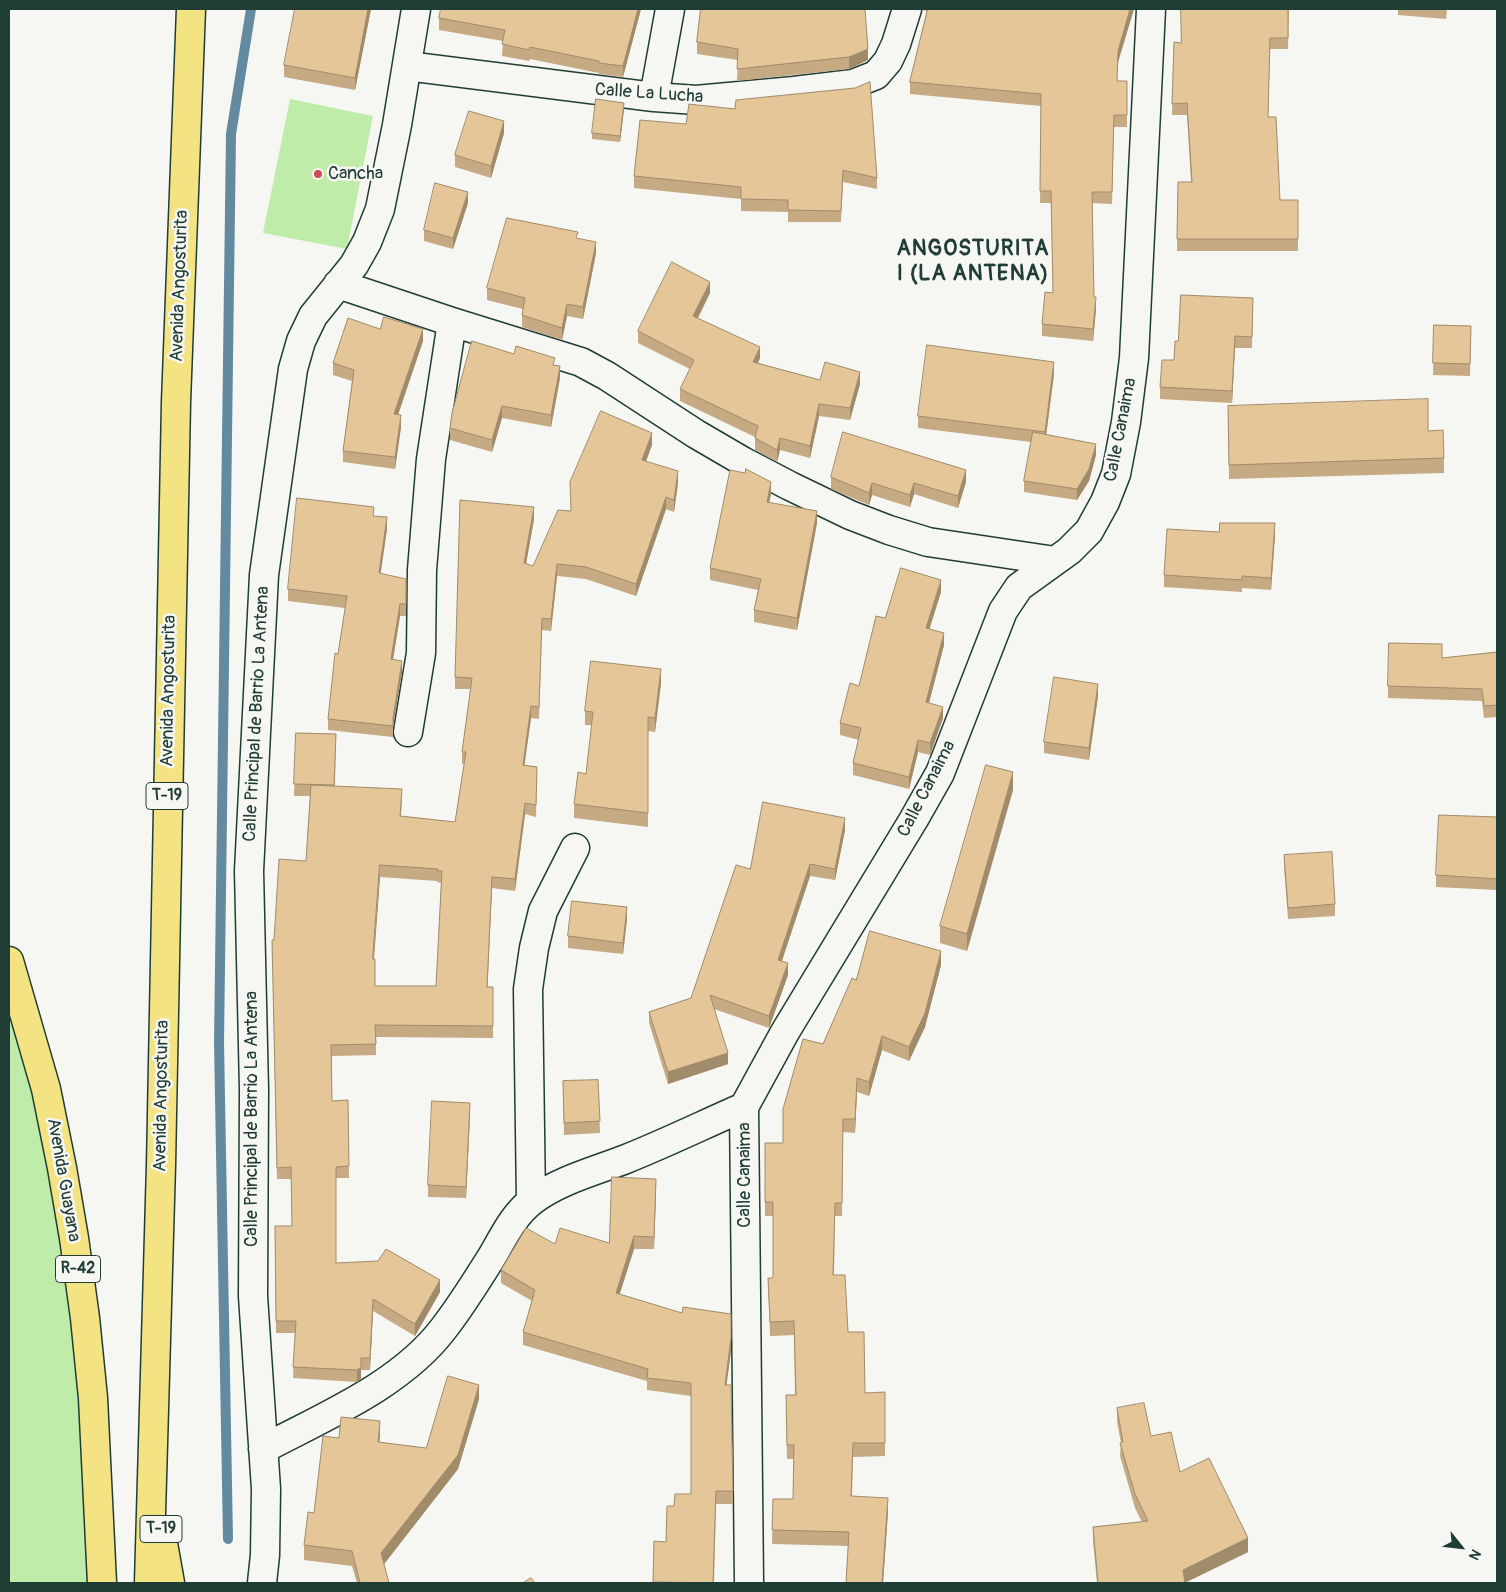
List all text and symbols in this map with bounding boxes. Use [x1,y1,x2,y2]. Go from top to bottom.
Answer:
street label: Calle La Lucha [594,79,704,109]
place label: Cancha [328,163,383,185]
marker: Cancha [312,168,324,180]
street label: Avenida Angosturita [167,210,193,362]
district label: ANGOSTURITA I (LA ANTENA) [895,236,1051,288]
street label: Calle Canaima [1100,376,1142,484]
street label: Calle Principal de Barrio La Antena [240,586,274,842]
street label: Avenida Angosturita [157,615,181,767]
street label: Calle Canaima [893,737,961,841]
road number: T-19 [146,782,188,809]
street label: Calle Principal de Barrio La Antena [241,991,263,1247]
street label: Avenida Angosturita [150,1020,174,1172]
street label: Avenida Guayana [41,1117,85,1243]
street label: Calle Canaima [734,1122,756,1228]
road number: R-42 [56,1256,100,1282]
road number: T-19 [140,1516,182,1542]
north arrow [1436,1522,1486,1572]
text: N [1465,1546,1484,1563]

